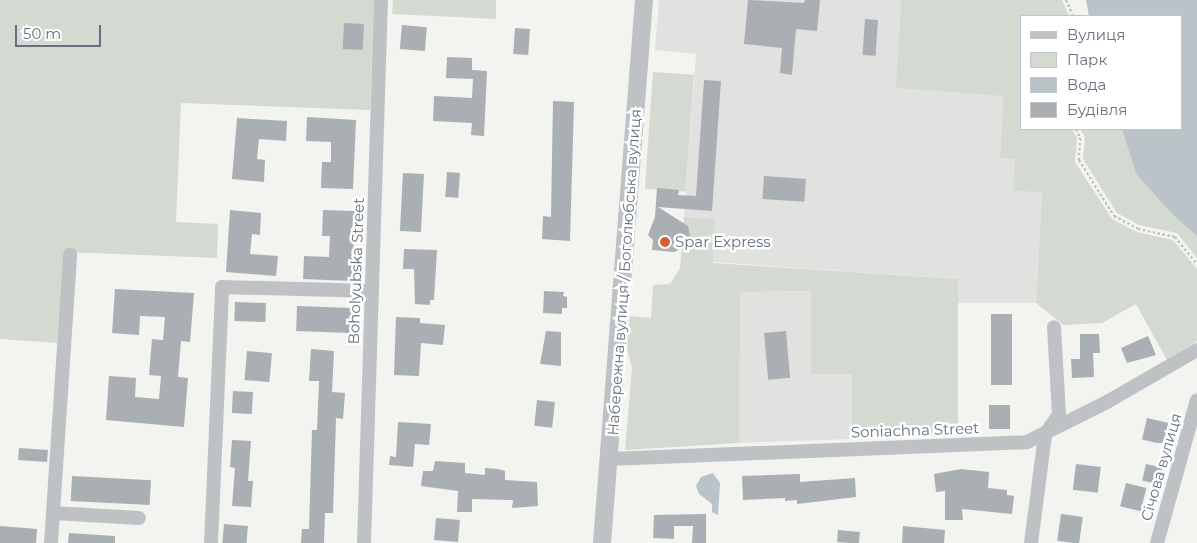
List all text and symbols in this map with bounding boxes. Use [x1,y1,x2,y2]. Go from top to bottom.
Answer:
scale bar [18,15,104,47]
legend [1020,15,1182,130]
text: 50 m [23,24,61,43]
text: Вулиця [1067,25,1125,44]
text: Парк [1067,50,1107,69]
text: Вода [1067,75,1106,94]
text: Будівля [1067,100,1127,119]
street label: Набережна вулиця / Боголюбська вулиця [604,108,644,436]
street label: Boholyubska Street [344,197,368,345]
place label: Spar Express [675,233,771,251]
marker: Spar Express [659,236,671,248]
street label: Січова вулиця [1137,411,1185,523]
street label: Soniachna Street [851,419,979,441]

